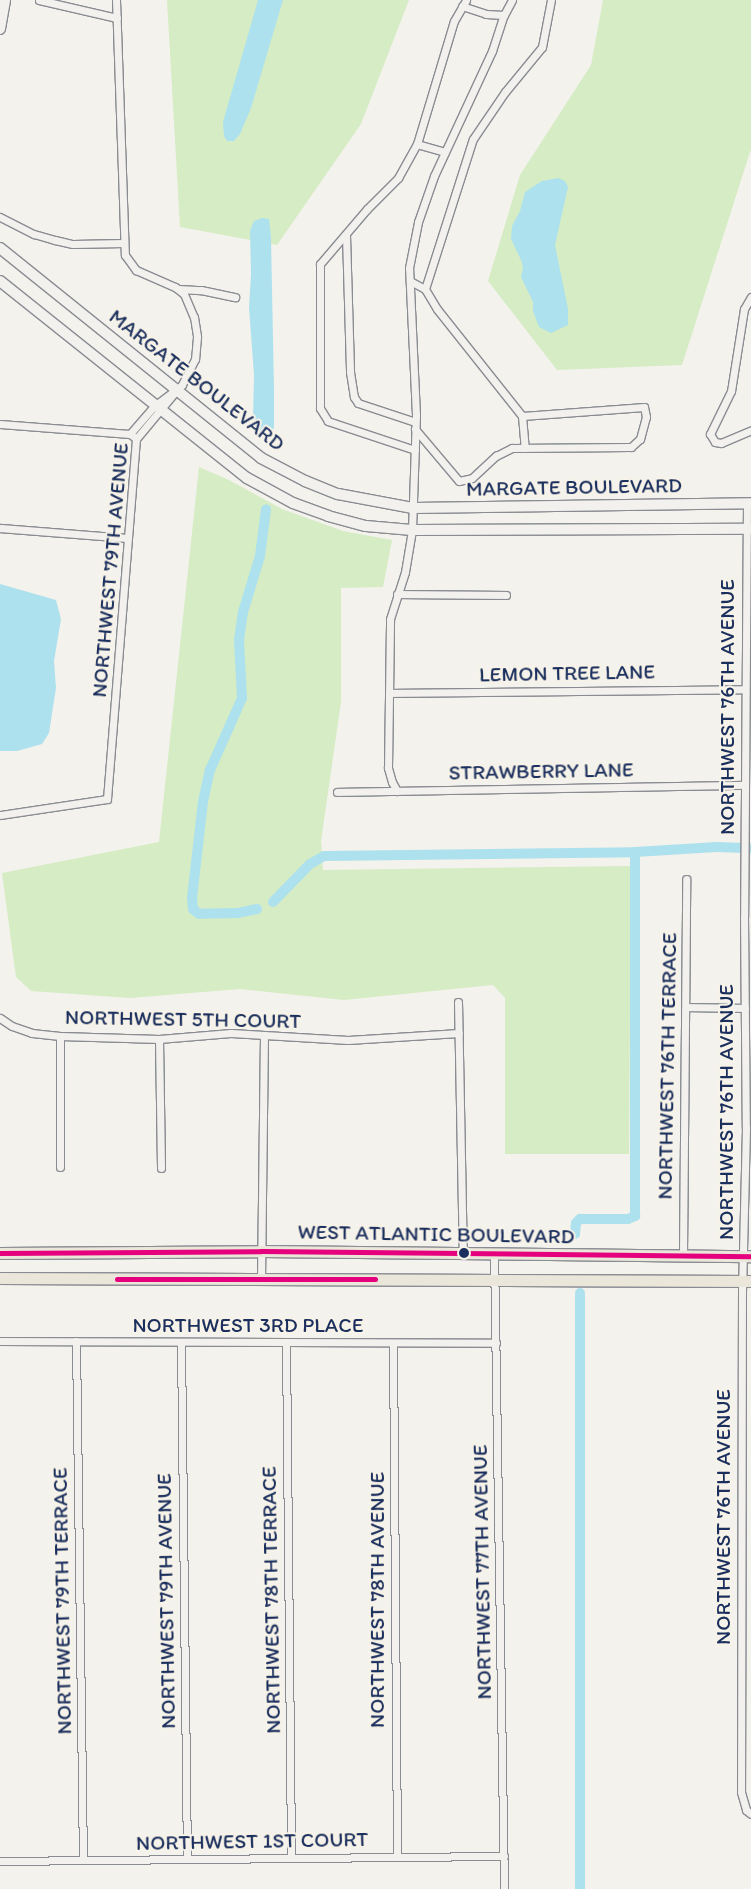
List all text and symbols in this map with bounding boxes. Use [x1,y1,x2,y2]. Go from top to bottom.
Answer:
street label: MARGATE BOULEVARD [104,304,290,456]
street label: NORTHWEST 79TH AVENUE [86,442,134,698]
street label: MARGATE BOULEVARD [466,473,682,501]
street label: NORTHWEST 76TH AVENUE [714,579,740,835]
street label: LEMON TREE LANE [479,659,655,687]
street label: STRAWBERRY LANE [448,757,634,785]
street label: NORTHWEST 76TH TERRACE [652,932,682,1200]
street label: NORTHWEST 76TH AVENUE [713,984,739,1240]
street label: NORTHWEST 5TH COURT [65,1004,301,1034]
street label: WEST ATLANTIC BOULEVARD [298,1219,574,1249]
unlabelled marker [459,1248,469,1258]
street label: NORTHWEST 3RD PLACE [133,1312,363,1338]
street label: NORTHWEST 76TH AVENUE [710,1389,736,1645]
street label: NORTHWEST 77TH AVENUE [467,1444,497,1700]
street label: NORTHWEST 78TH TERRACE [256,1466,286,1734]
street label: NORTHWEST 79TH TERRACE [47,1467,77,1735]
street label: NORTHWEST 78TH AVENUE [364,1472,390,1728]
street label: NORTHWEST 79TH AVENUE [151,1473,181,1729]
street label: NORTHWEST 1ST COURT [136,1826,368,1856]

